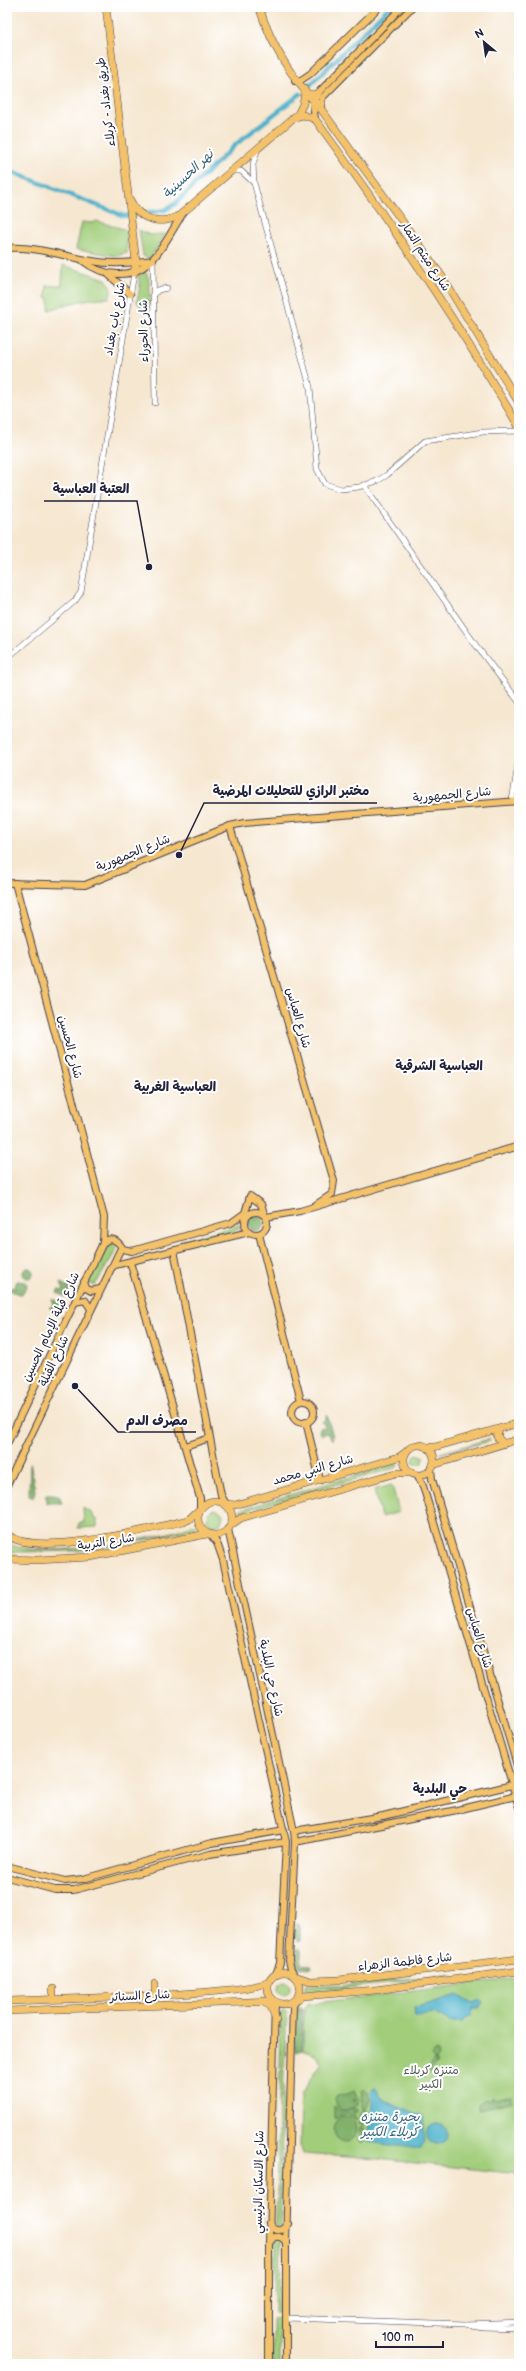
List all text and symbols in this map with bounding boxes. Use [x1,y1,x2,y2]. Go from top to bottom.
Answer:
north arrow [464,22,504,62]
text: N [473,26,486,41]
street label: طريق بغداد - كربلاء [93,56,119,148]
water label: نهر الحسينية [159,145,218,202]
street label: شارع ميثم التمار [395,217,453,295]
street label: شارع باب بغداد [101,281,130,357]
street label: شارع الحوراء [136,300,153,362]
callout: العتبة العباسية [44,476,137,501]
text: العتبة العباسية [53,481,129,497]
callout: مختبر الرازي للتحليلات المرضية [204,778,377,803]
text: مختبر الرازي للتحليلات المرضية [213,783,369,801]
street label: شارع الجمهورية [412,784,492,807]
street label: شارع الجمهورية [94,831,173,876]
street label: شارع العباس [281,986,314,1050]
street label: شارع الحسين [53,1014,86,1081]
district label: العباسية الشرقية [395,1058,483,1074]
district label: العباسية الغربية [134,1079,216,1095]
street label: شارع قبلة الإمام الحسين [19,1270,84,1385]
street label: شارع القبلة [36,1333,73,1389]
callout: مصرف الدم [118,1407,196,1432]
text: مصرف الدم [126,1413,188,1431]
street label: شارع النبي محمد [271,1451,356,1492]
street label: شارع التربية [77,1530,136,1555]
street label: شارع العباس [462,1606,495,1670]
street label: شارع حي البلدية [253,1638,287,1719]
district label: حي البلدية [413,1781,468,1801]
street label: شارع فاطمة الزهراء [357,1950,453,1975]
street label: شارع السناتر [108,1987,171,2006]
park label: متنزه كربلاء الكبير [403,2063,459,2092]
water label: بحيرة متنزه كربلاء الكبير [359,2109,421,2140]
street label: شارع الاسكان الرئيسي [251,2130,270,2234]
scale bar [376,2323,443,2349]
text: 100 m [382,2330,414,2345]

